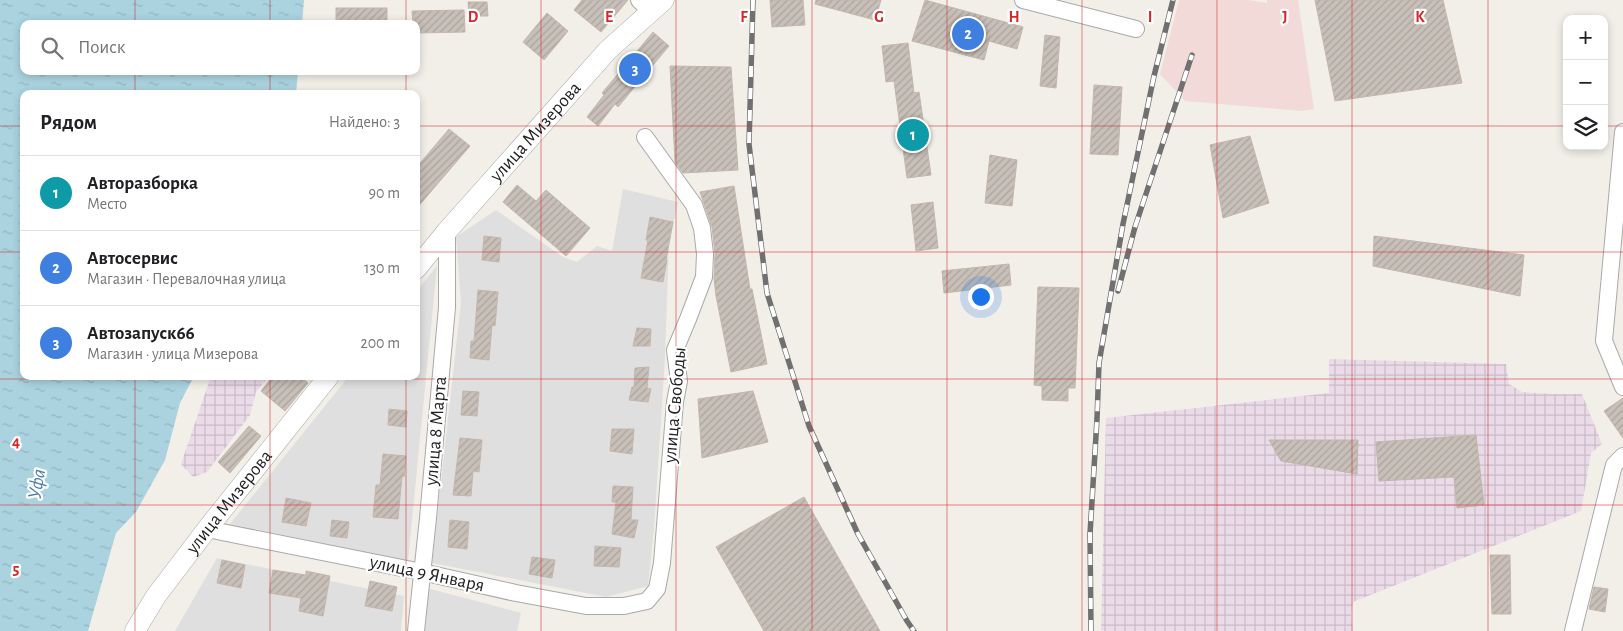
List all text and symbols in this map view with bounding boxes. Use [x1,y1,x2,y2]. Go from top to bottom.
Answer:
text: D [468,9,479,25]
text: E [605,9,613,25]
text: F [740,9,748,25]
text: G [874,9,884,25]
text: H [1008,9,1020,25]
text: I [1148,9,1152,25]
text: J [1282,9,1288,25]
text: K [1415,9,1425,25]
pin: 2 [952,15,984,53]
map controls [1563,15,1608,150]
button: + [1563,15,1608,60]
search box [20,20,420,75]
icon: search [38,34,66,62]
text: Поиск [78,38,125,57]
pin: 3 [619,50,651,88]
button: − [1563,60,1608,105]
street label: улица Мизерова [486,78,585,186]
button: layers [1563,105,1608,150]
text: Рядом [40,112,97,133]
text: Найдено: 3 [329,114,400,130]
pin: 1 [897,116,929,154]
text: Авторазборка [87,174,198,193]
text: 1 [53,185,59,201]
text: 90 m [369,185,400,201]
text: Место [87,196,127,212]
text: Автосервис [87,249,178,268]
text: 2 [52,260,60,276]
text: 130 m [364,260,400,276]
text: Магазин · Перевалочная улица [87,271,286,287]
your location [968,284,994,310]
text: Автозапуск66 [87,324,195,343]
text: 3 [53,335,59,351]
text: 200 m [360,335,400,351]
text: Магазин · улица Мизерова [87,346,258,362]
street label: улица Свободы [660,346,690,465]
street label: улица 8 Марта [422,375,450,487]
text: 4 [12,434,20,450]
street label: улица Мизерова [182,446,276,558]
water label: Уфа [25,467,49,501]
street label: улица 9 Января [367,552,486,595]
text: 5 [13,561,20,577]

